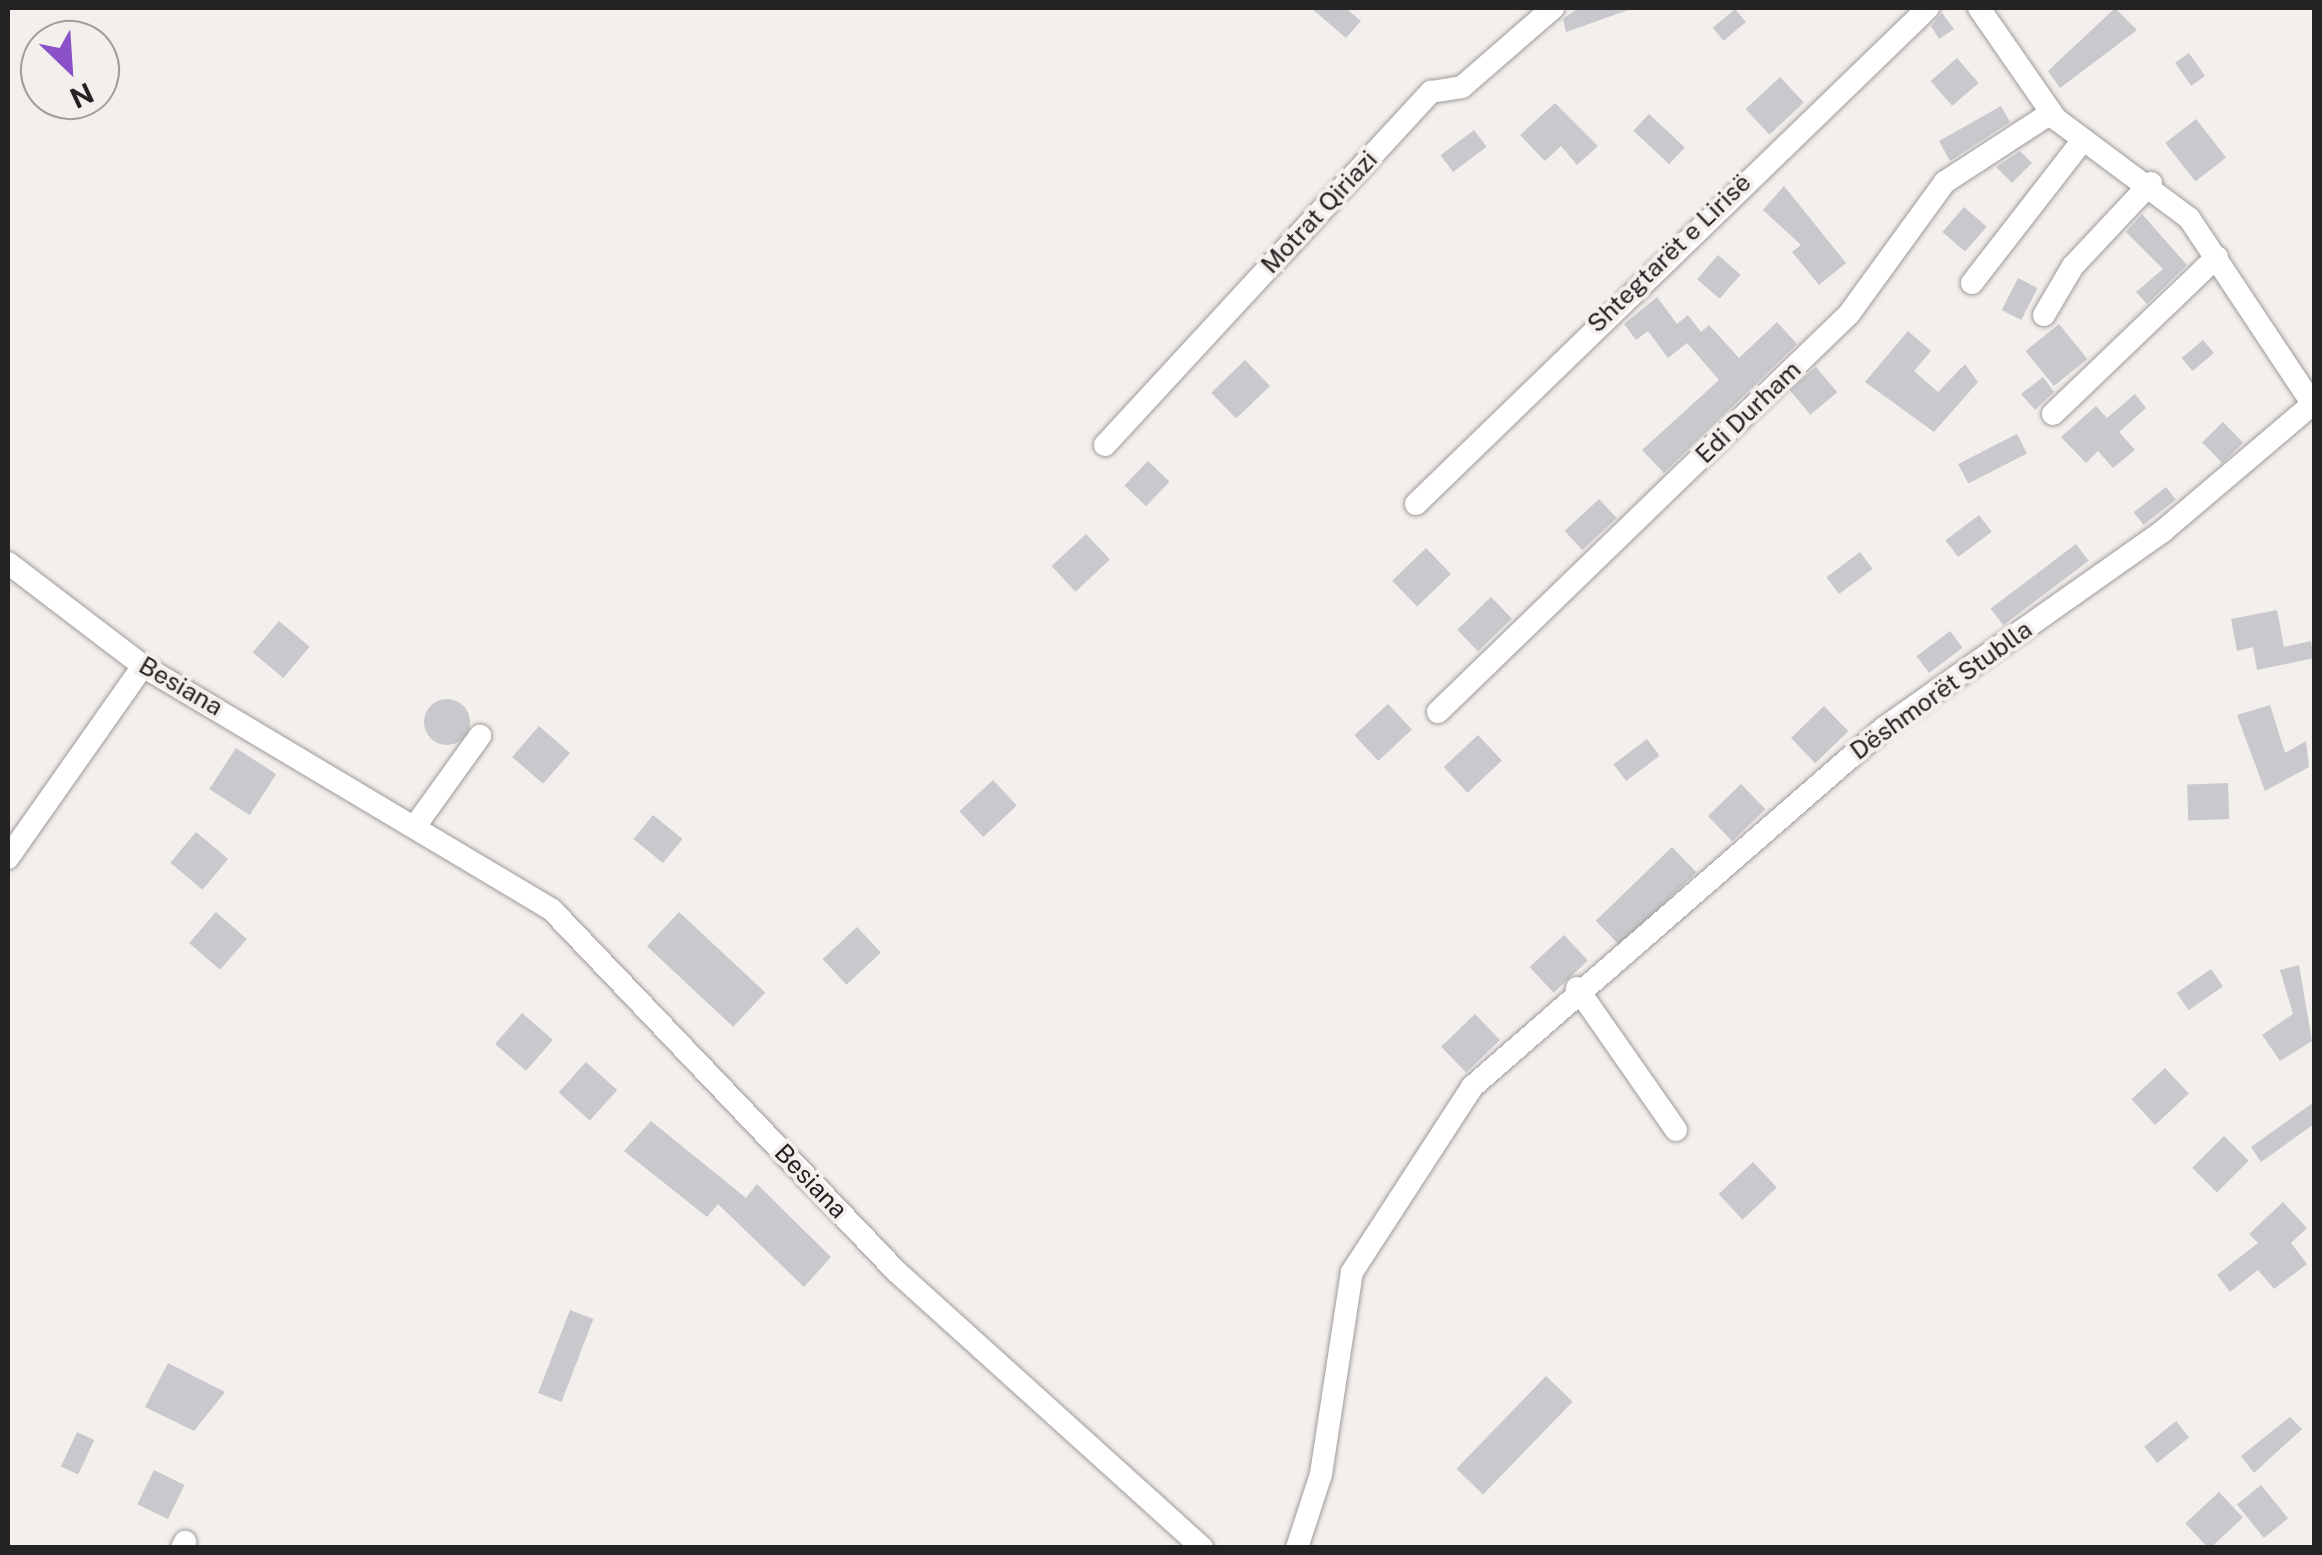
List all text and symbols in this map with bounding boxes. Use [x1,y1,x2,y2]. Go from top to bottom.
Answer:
north arrow [20,20,120,120]
text: N [65,76,99,115]
street label: Motrat Qiriazi [1255,145,1383,279]
street label: Shtegtarët e Lirisë [1581,167,1757,339]
street label: Edi Durham [1689,355,1807,469]
street label: Dëshmorët Stublla [1844,614,2038,766]
street label: Besiana [134,650,228,722]
street label: Besiana [768,1138,854,1224]

